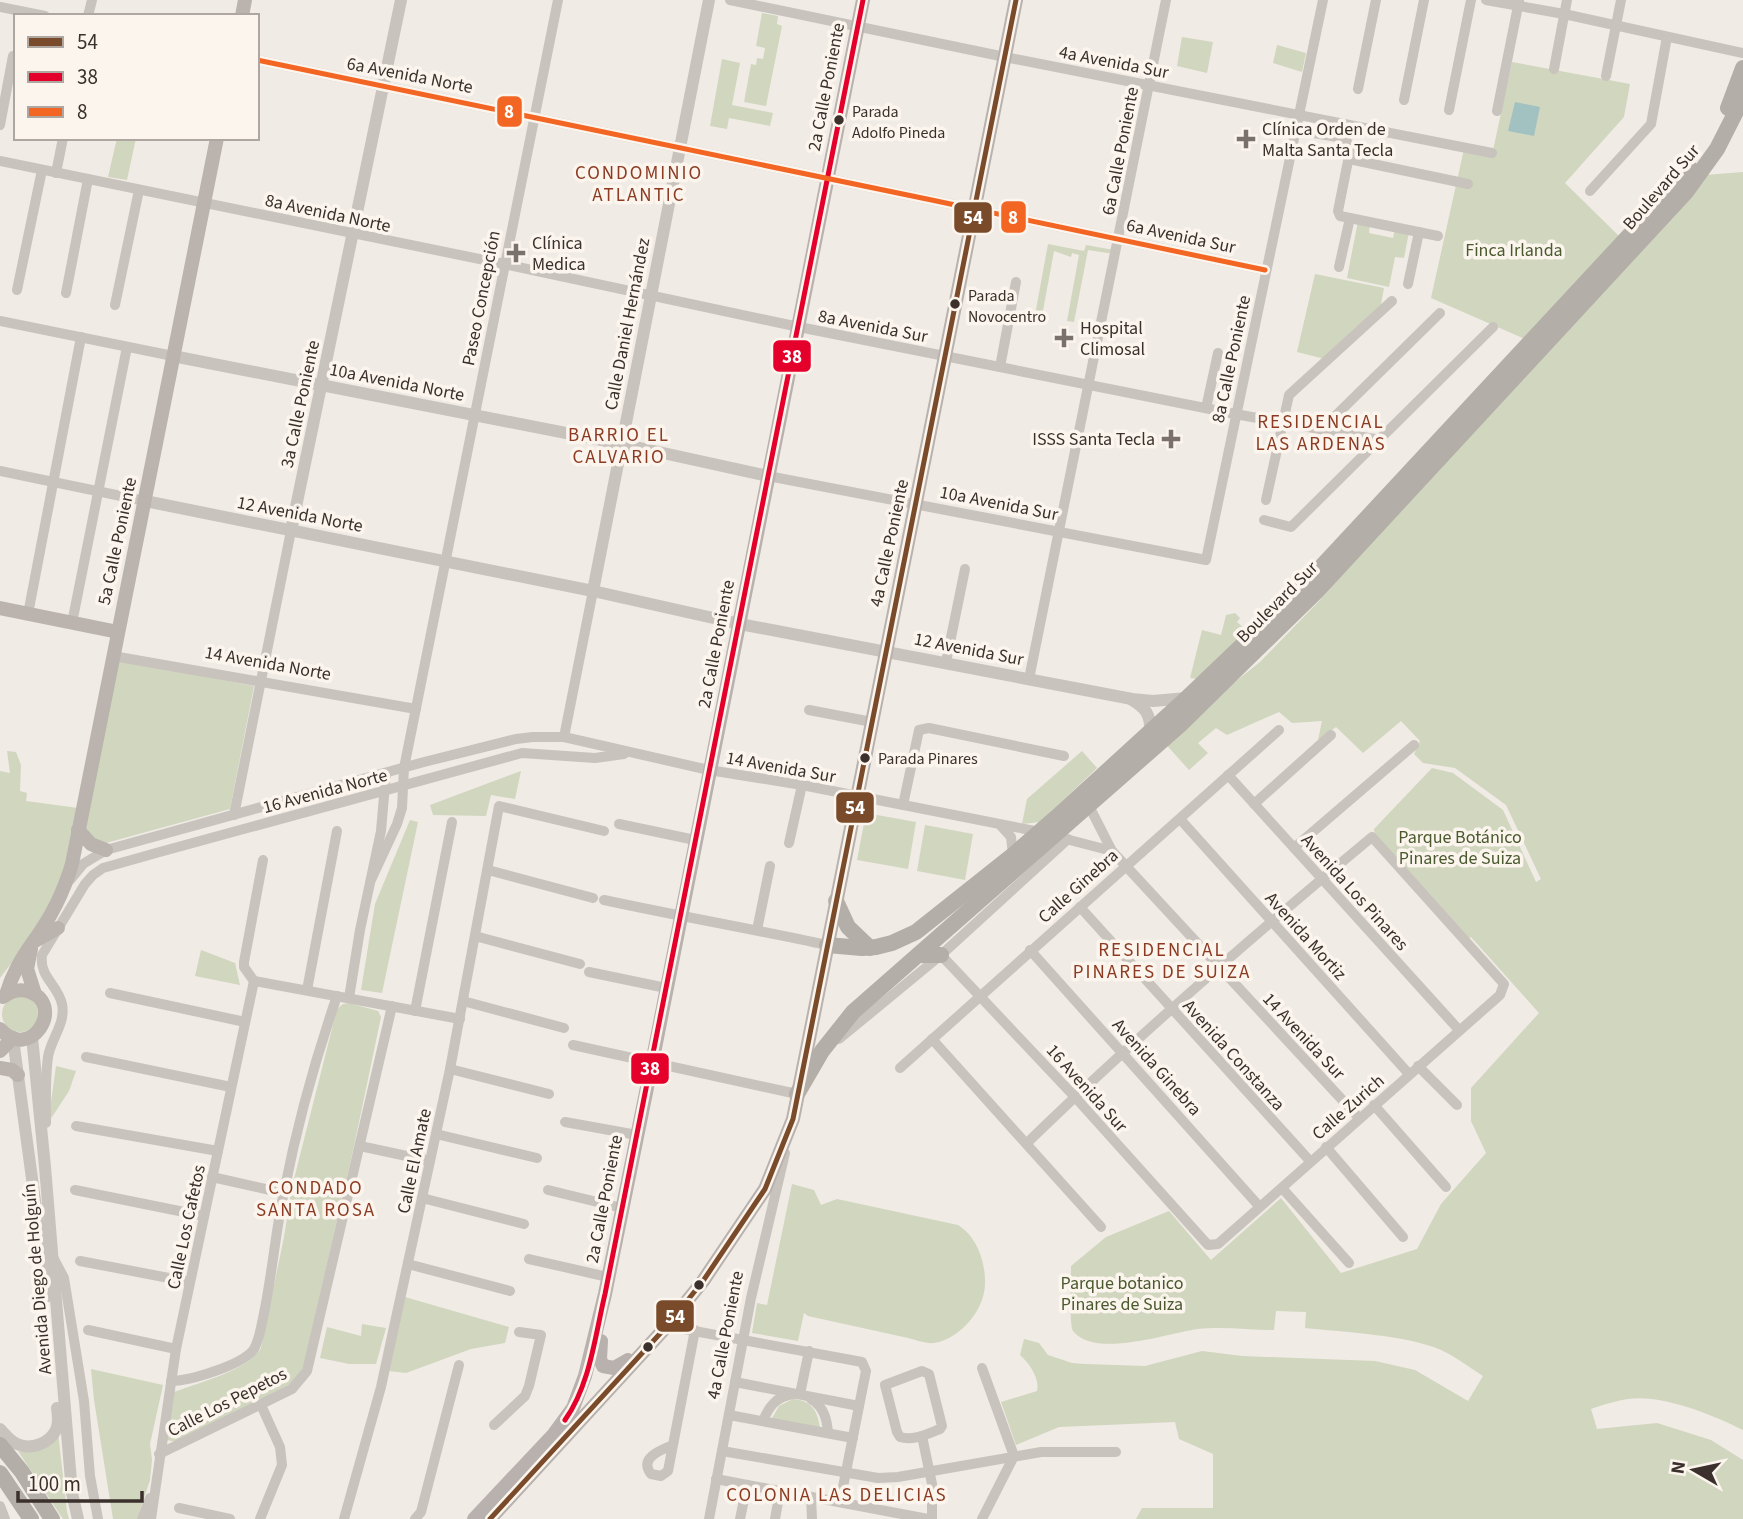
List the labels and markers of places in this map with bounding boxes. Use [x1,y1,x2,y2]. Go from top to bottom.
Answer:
place label: Parada Adolfo Pineda [852,101,945,144]
marker: Parada Adolfo Pineda [832,113,846,127]
place label: Clínica Orden de Malta Santa Tecla [1262,117,1393,163]
marker: Clínica Orden de Malta Santa Tecla [1236,129,1256,149]
place label: Clínica Medica [532,231,586,277]
marker: Clínica Medica [506,243,526,263]
place label: Parada Novocentro [968,285,1046,328]
marker: Parada Novocentro [948,297,962,311]
place label: Hospital Climosal [1080,316,1145,362]
marker: Hospital Climosal [1054,328,1074,348]
place label: ISSS Santa Tecla [1032,427,1155,452]
marker: ISSS Santa Tecla [1161,429,1181,449]
place label: Parada Pinares [878,748,978,770]
marker: Parada Pinares [858,751,872,765]
unlabelled marker [692,1278,706,1292]
unlabelled marker [641,1340,655,1354]

